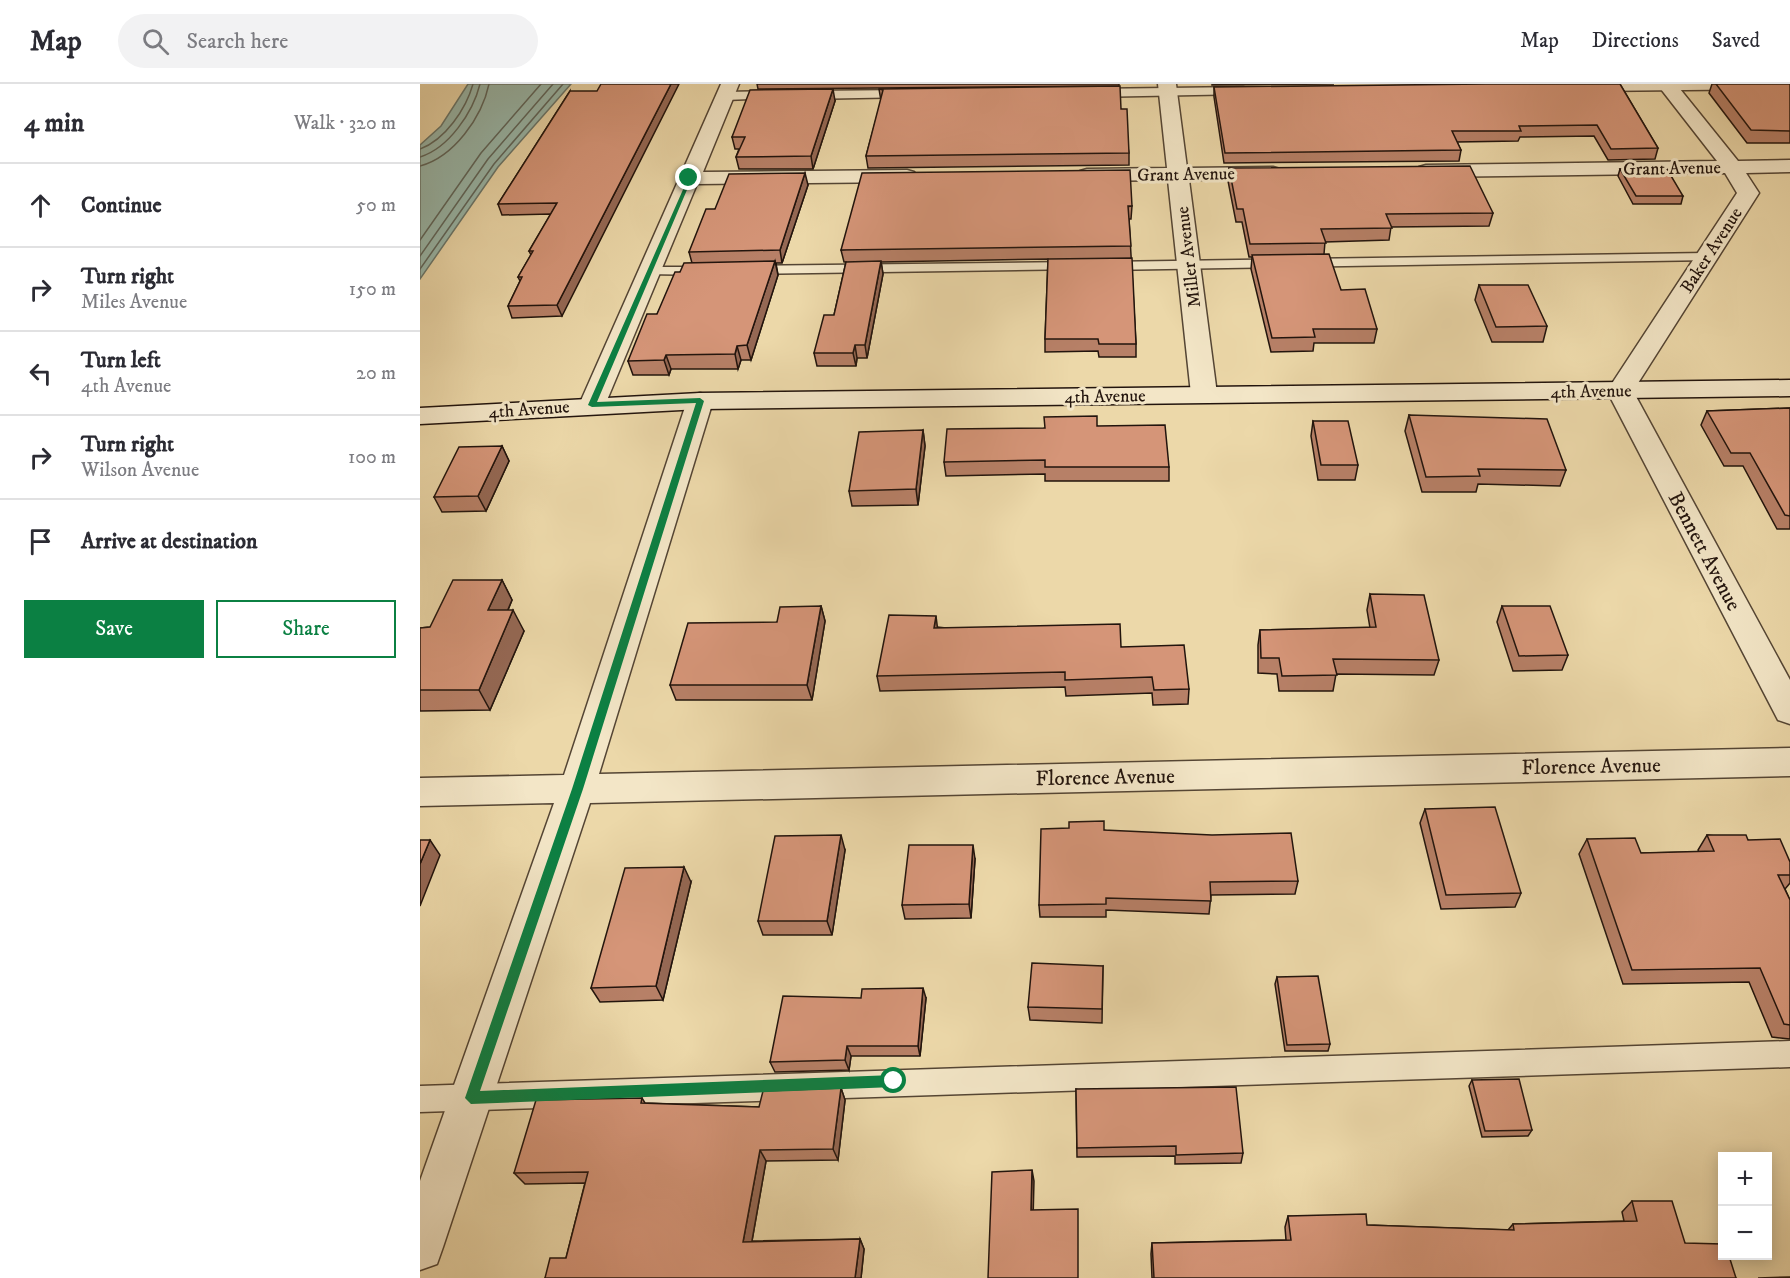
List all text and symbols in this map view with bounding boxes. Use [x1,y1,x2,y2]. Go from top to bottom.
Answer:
search box [118,14,538,68]
text: Map [30,24,82,59]
icon: search [139,25,172,58]
text: Search here [187,28,288,55]
text: Map [1520,28,1559,54]
text: Directions [1592,28,1679,54]
text: Saved [1712,28,1760,54]
text: 4 min [24,107,84,140]
text: Walk · 320 m [294,111,396,136]
street label: Grant Avenue [1623,157,1721,181]
street label: Grant Avenue [1137,163,1235,187]
route end [675,164,701,190]
icon: ahead [24,189,57,222]
text: Continue [81,192,162,219]
text: 50 m [356,193,396,218]
street label: Baker Avenue [1676,204,1748,298]
street label: Miller Avenue [1172,205,1206,309]
text: Turn right [81,263,174,290]
icon: right [24,273,57,306]
text: 150 m [349,277,396,302]
text: Miles Avenue [81,290,187,315]
text: Turn left [81,347,161,374]
icon: left [24,357,57,390]
text: 20 m [356,361,396,386]
text: 4th Avenue [81,374,171,399]
street label: 4th Avenue [1550,380,1632,404]
street label: 4th Avenue [1064,385,1146,409]
street label: 4th Avenue [488,396,570,424]
text: Turn right [81,431,174,458]
icon: right [24,441,57,474]
text: 100 m [348,445,396,470]
text: Wilson Avenue [81,458,199,483]
street label: Bennett Avenue [1662,488,1747,616]
icon: arrive [24,525,57,558]
text: Arrive at destination [81,528,258,555]
button: Save [24,600,204,658]
button: Share [216,600,396,658]
street label: Florence Avenue [1521,753,1661,781]
street label: Florence Avenue [1035,764,1175,792]
route start [880,1067,906,1093]
map controls [1718,1152,1772,1260]
button: + [1718,1152,1772,1206]
button: − [1718,1206,1772,1260]

